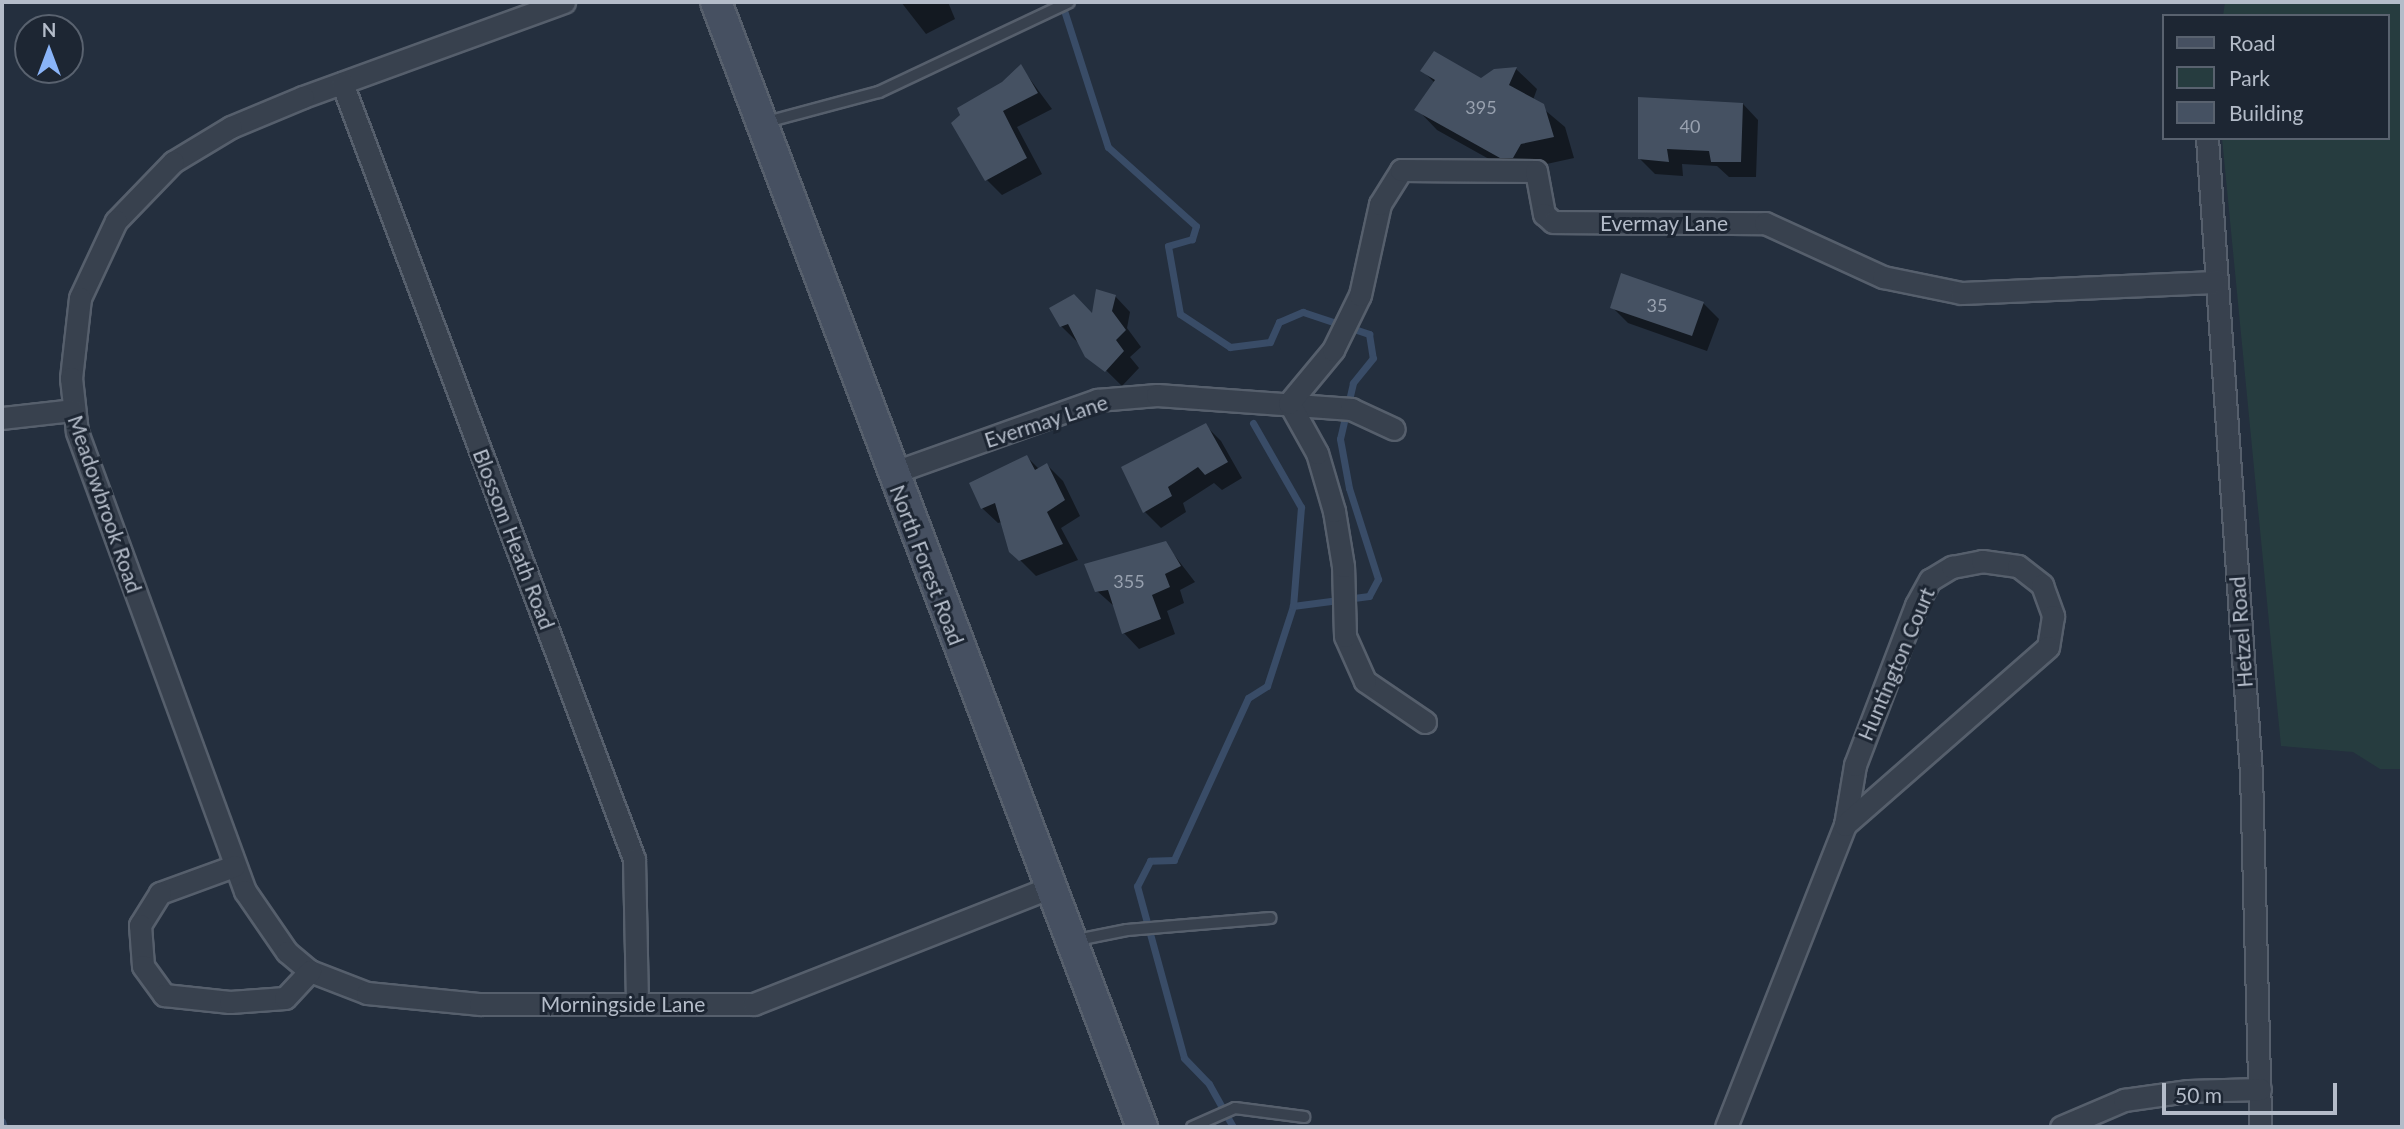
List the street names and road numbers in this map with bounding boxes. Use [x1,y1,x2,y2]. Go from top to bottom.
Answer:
street label: Evermay Lane [1600,210,1728,236]
street label: Evermay Lane [981,389,1111,453]
street label: Meadowbrook Road [63,412,147,596]
street label: Blossom Heath Road [468,445,560,633]
street label: North Forest Road [885,481,969,649]
street label: Hetzel Road [2225,575,2257,689]
street label: Huntington Court [1852,584,1940,744]
street label: Morningside Lane [541,991,705,1017]

